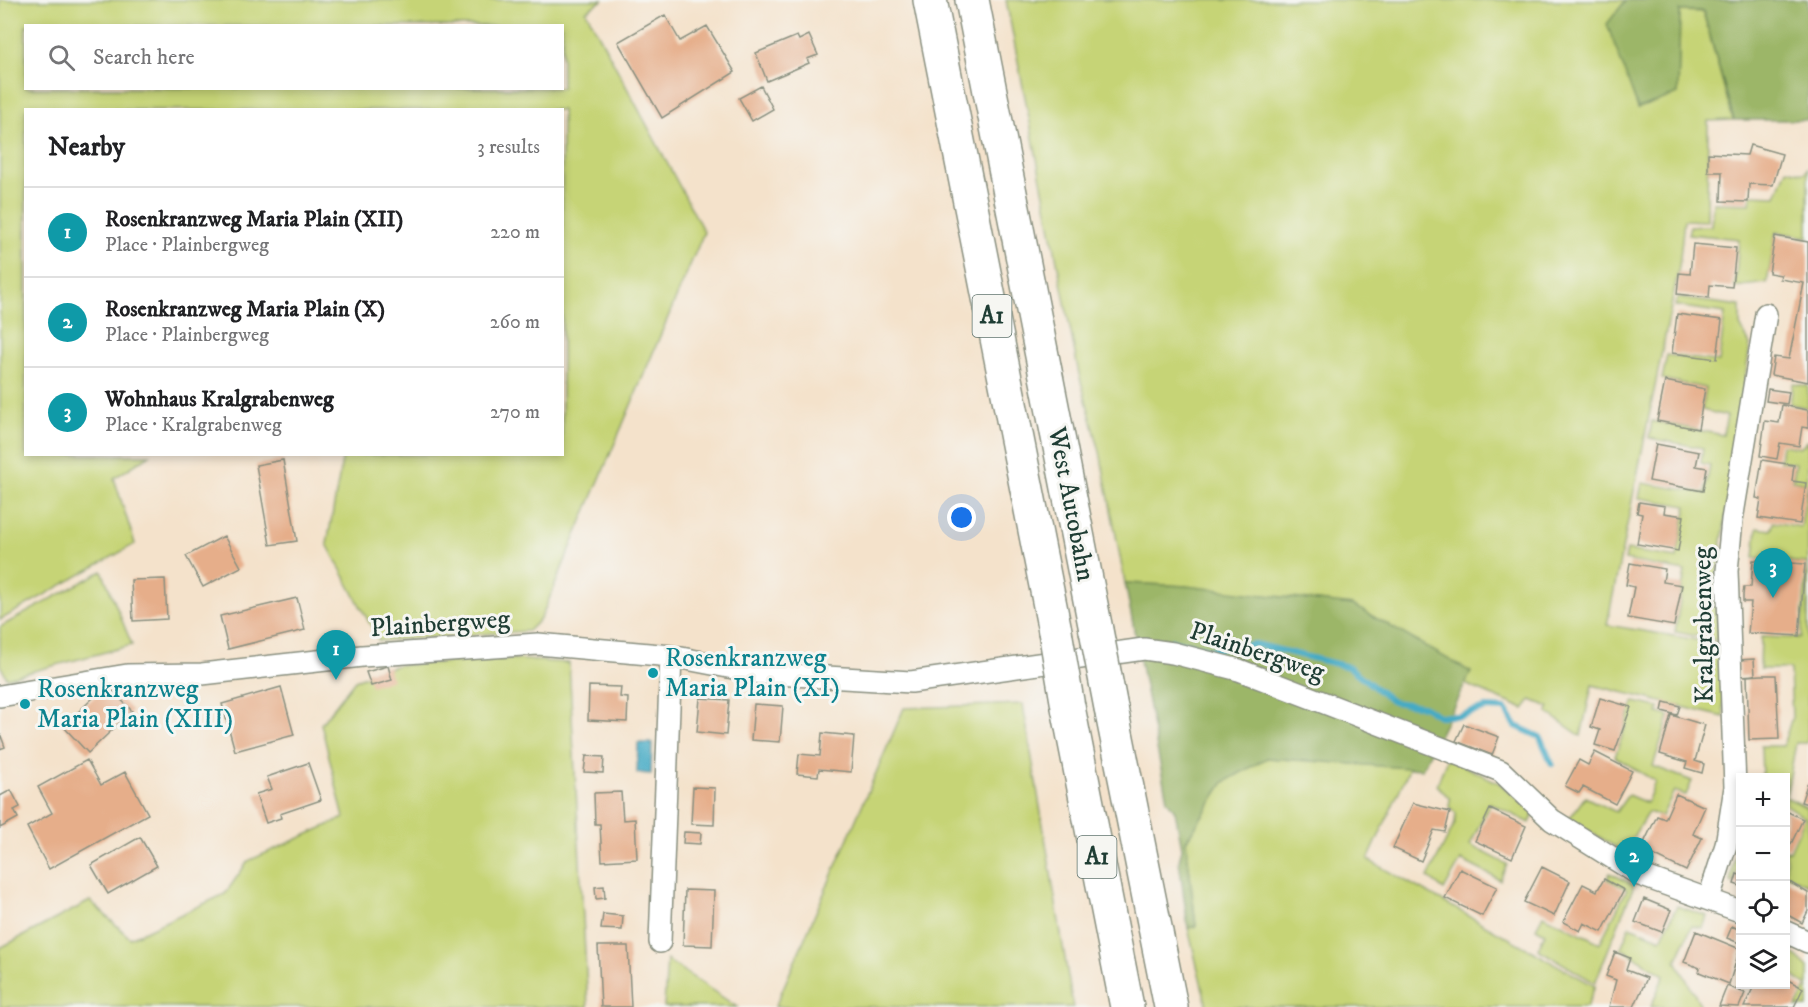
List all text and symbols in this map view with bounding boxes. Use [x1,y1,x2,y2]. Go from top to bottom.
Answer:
search box [24,24,564,90]
icon: search [45,41,78,74]
text: Search here [93,44,195,71]
text: Nearby [48,131,125,164]
text: 3 results [477,135,540,160]
text: Rosenkranzweg Maria Plain (XII) [105,206,403,233]
text: 1 [64,220,71,245]
text: 220 m [490,220,540,245]
text: Place · Plainbergweg [105,233,269,258]
road number: A1 [972,295,1012,337]
text: Rosenkranzweg Maria Plain (X) [105,296,385,323]
text: 2 [63,310,72,335]
text: 260 m [490,310,540,335]
text: Place · Plainbergweg [105,323,269,348]
text: Wohnhaus Kralgrabenweg [105,386,334,413]
text: 3 [64,400,71,425]
text: 270 m [490,400,540,425]
text: Place · Kralgrabenweg [105,413,282,438]
street label: West Autobahn [1040,423,1102,584]
your location [947,503,976,532]
street label: Kralgrabenweg [1686,546,1722,704]
pin: 3 [1754,548,1792,598]
street label: Plainbergweg [369,603,511,645]
street label: Plainbergweg [1185,615,1329,689]
pin: 1 [316,630,356,680]
place label: Rosenkranzweg Maria Plain (XI) [665,642,840,705]
marker: Rosenkranzweg Maria Plain (XI) [646,666,660,680]
place label: Rosenkranzweg Maria Plain (XIII) [37,673,233,736]
marker: Rosenkranzweg Maria Plain (XIII) [18,697,32,711]
map controls [1736,773,1790,989]
button: + [1736,773,1790,827]
button: − [1736,827,1790,881]
road number: A1 [1078,836,1116,878]
pin: 2 [1614,838,1654,887]
button: locate [1736,881,1790,935]
button: layers [1736,935,1790,989]

